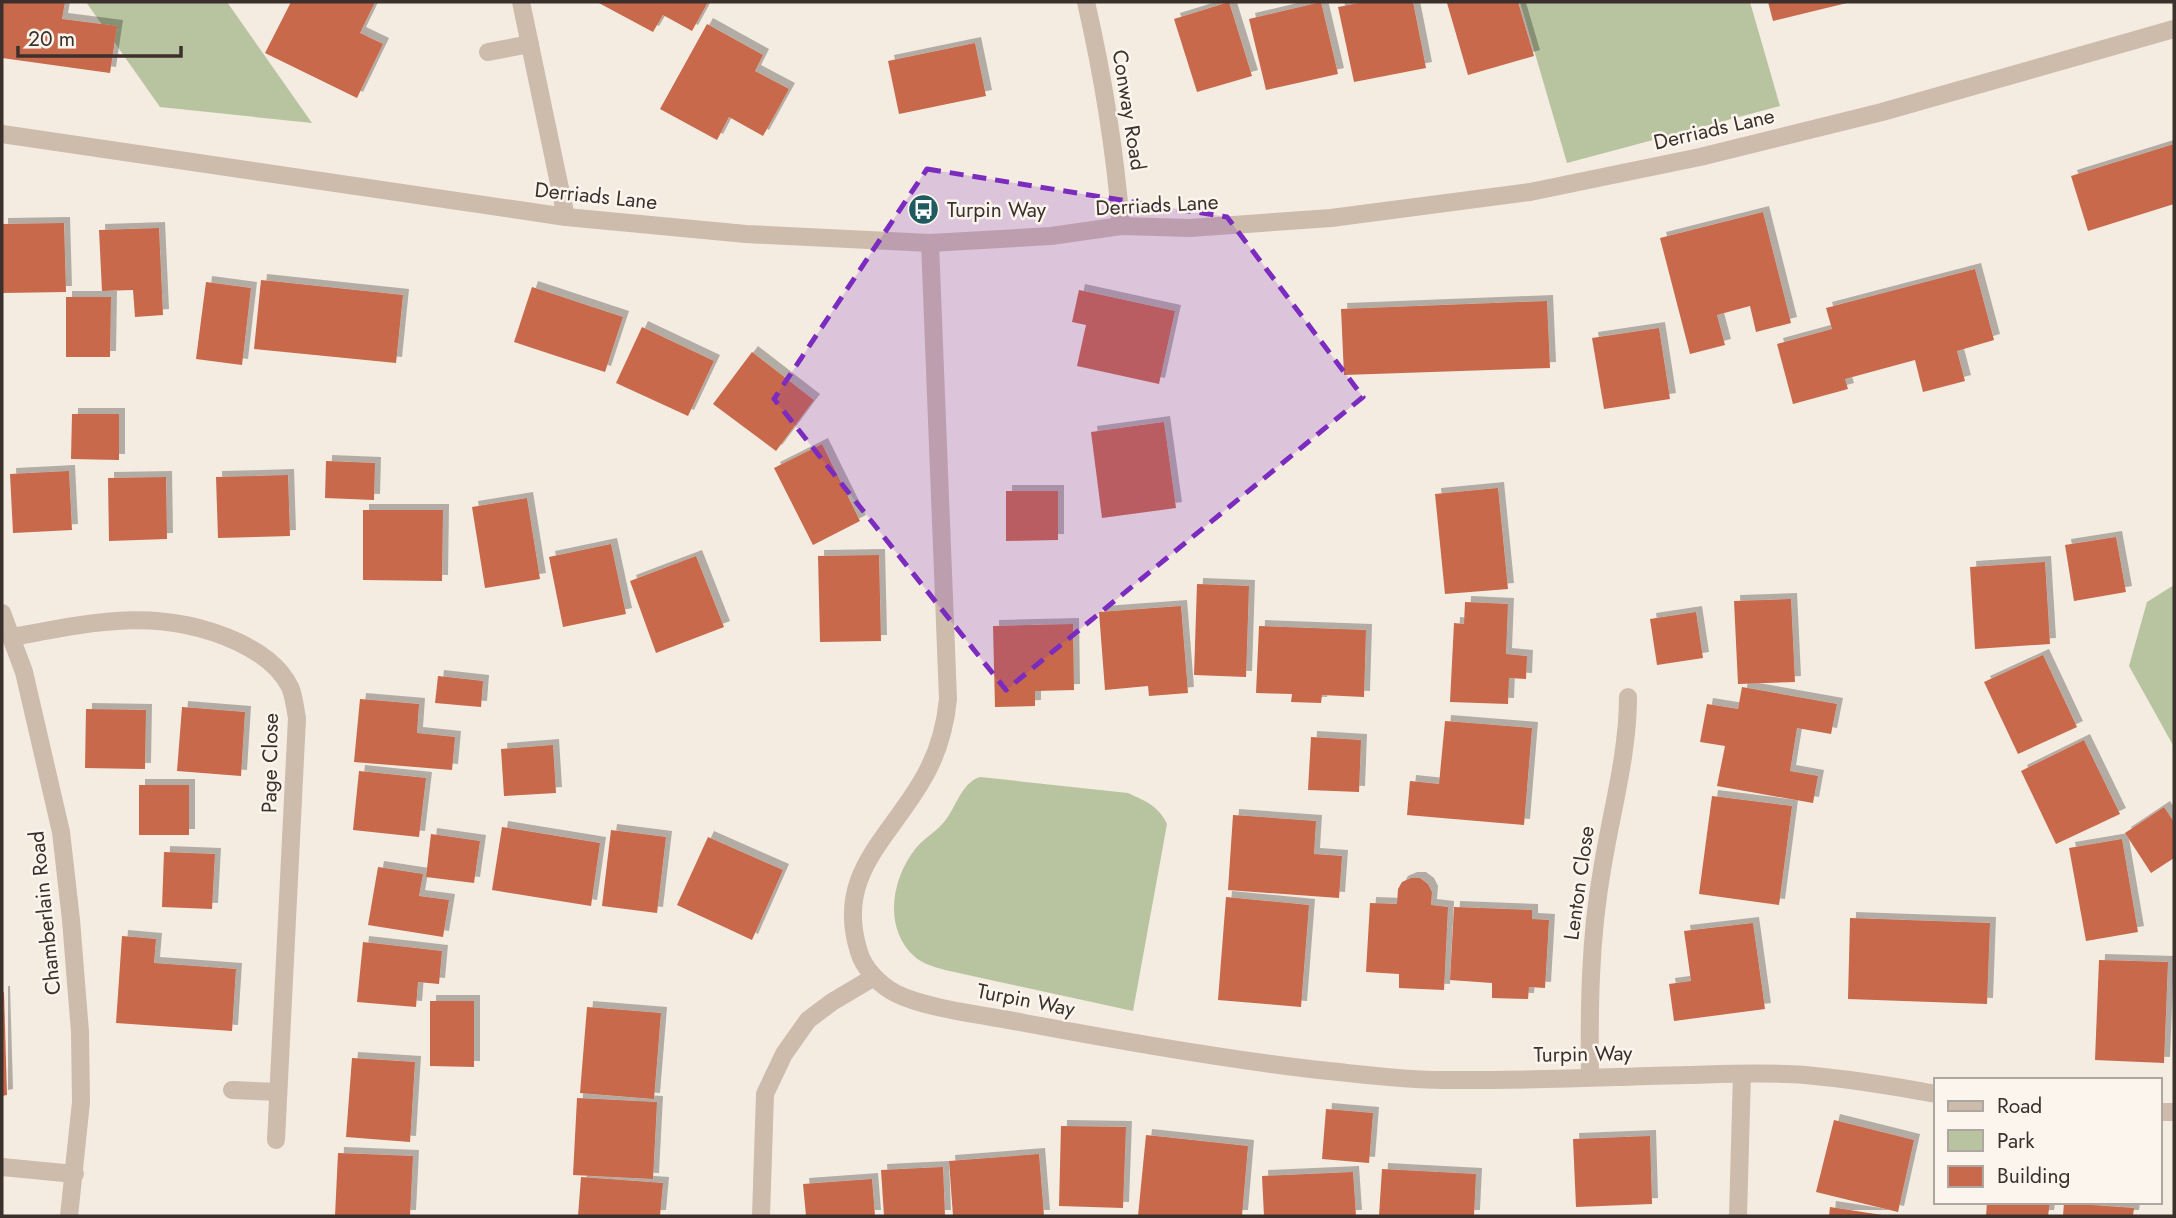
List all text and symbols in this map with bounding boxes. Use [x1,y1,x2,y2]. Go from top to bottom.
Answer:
scale bar [18,14,180,58]
text: 20 m [28,24,75,54]
street label: Conway Road [1105,47,1153,173]
street label: Derriads Lane [1651,100,1778,157]
street label: Derriads Lane [533,175,659,217]
street label: Derriads Lane [1095,187,1219,223]
bus stop icon: Turpin Way [907,193,941,227]
place label: Turpin Way [947,195,1047,225]
street label: Page Close [254,713,286,813]
street label: Lenton Close [1556,824,1602,942]
street label: Chamberlain Road [21,829,69,997]
street label: Turpin Way [975,976,1078,1024]
street label: Turpin Way [1533,1038,1634,1070]
legend [1934,1078,2162,1204]
text: Road [1997,1091,2042,1121]
text: Park [1997,1126,2035,1156]
text: Building [1997,1161,2070,1191]

